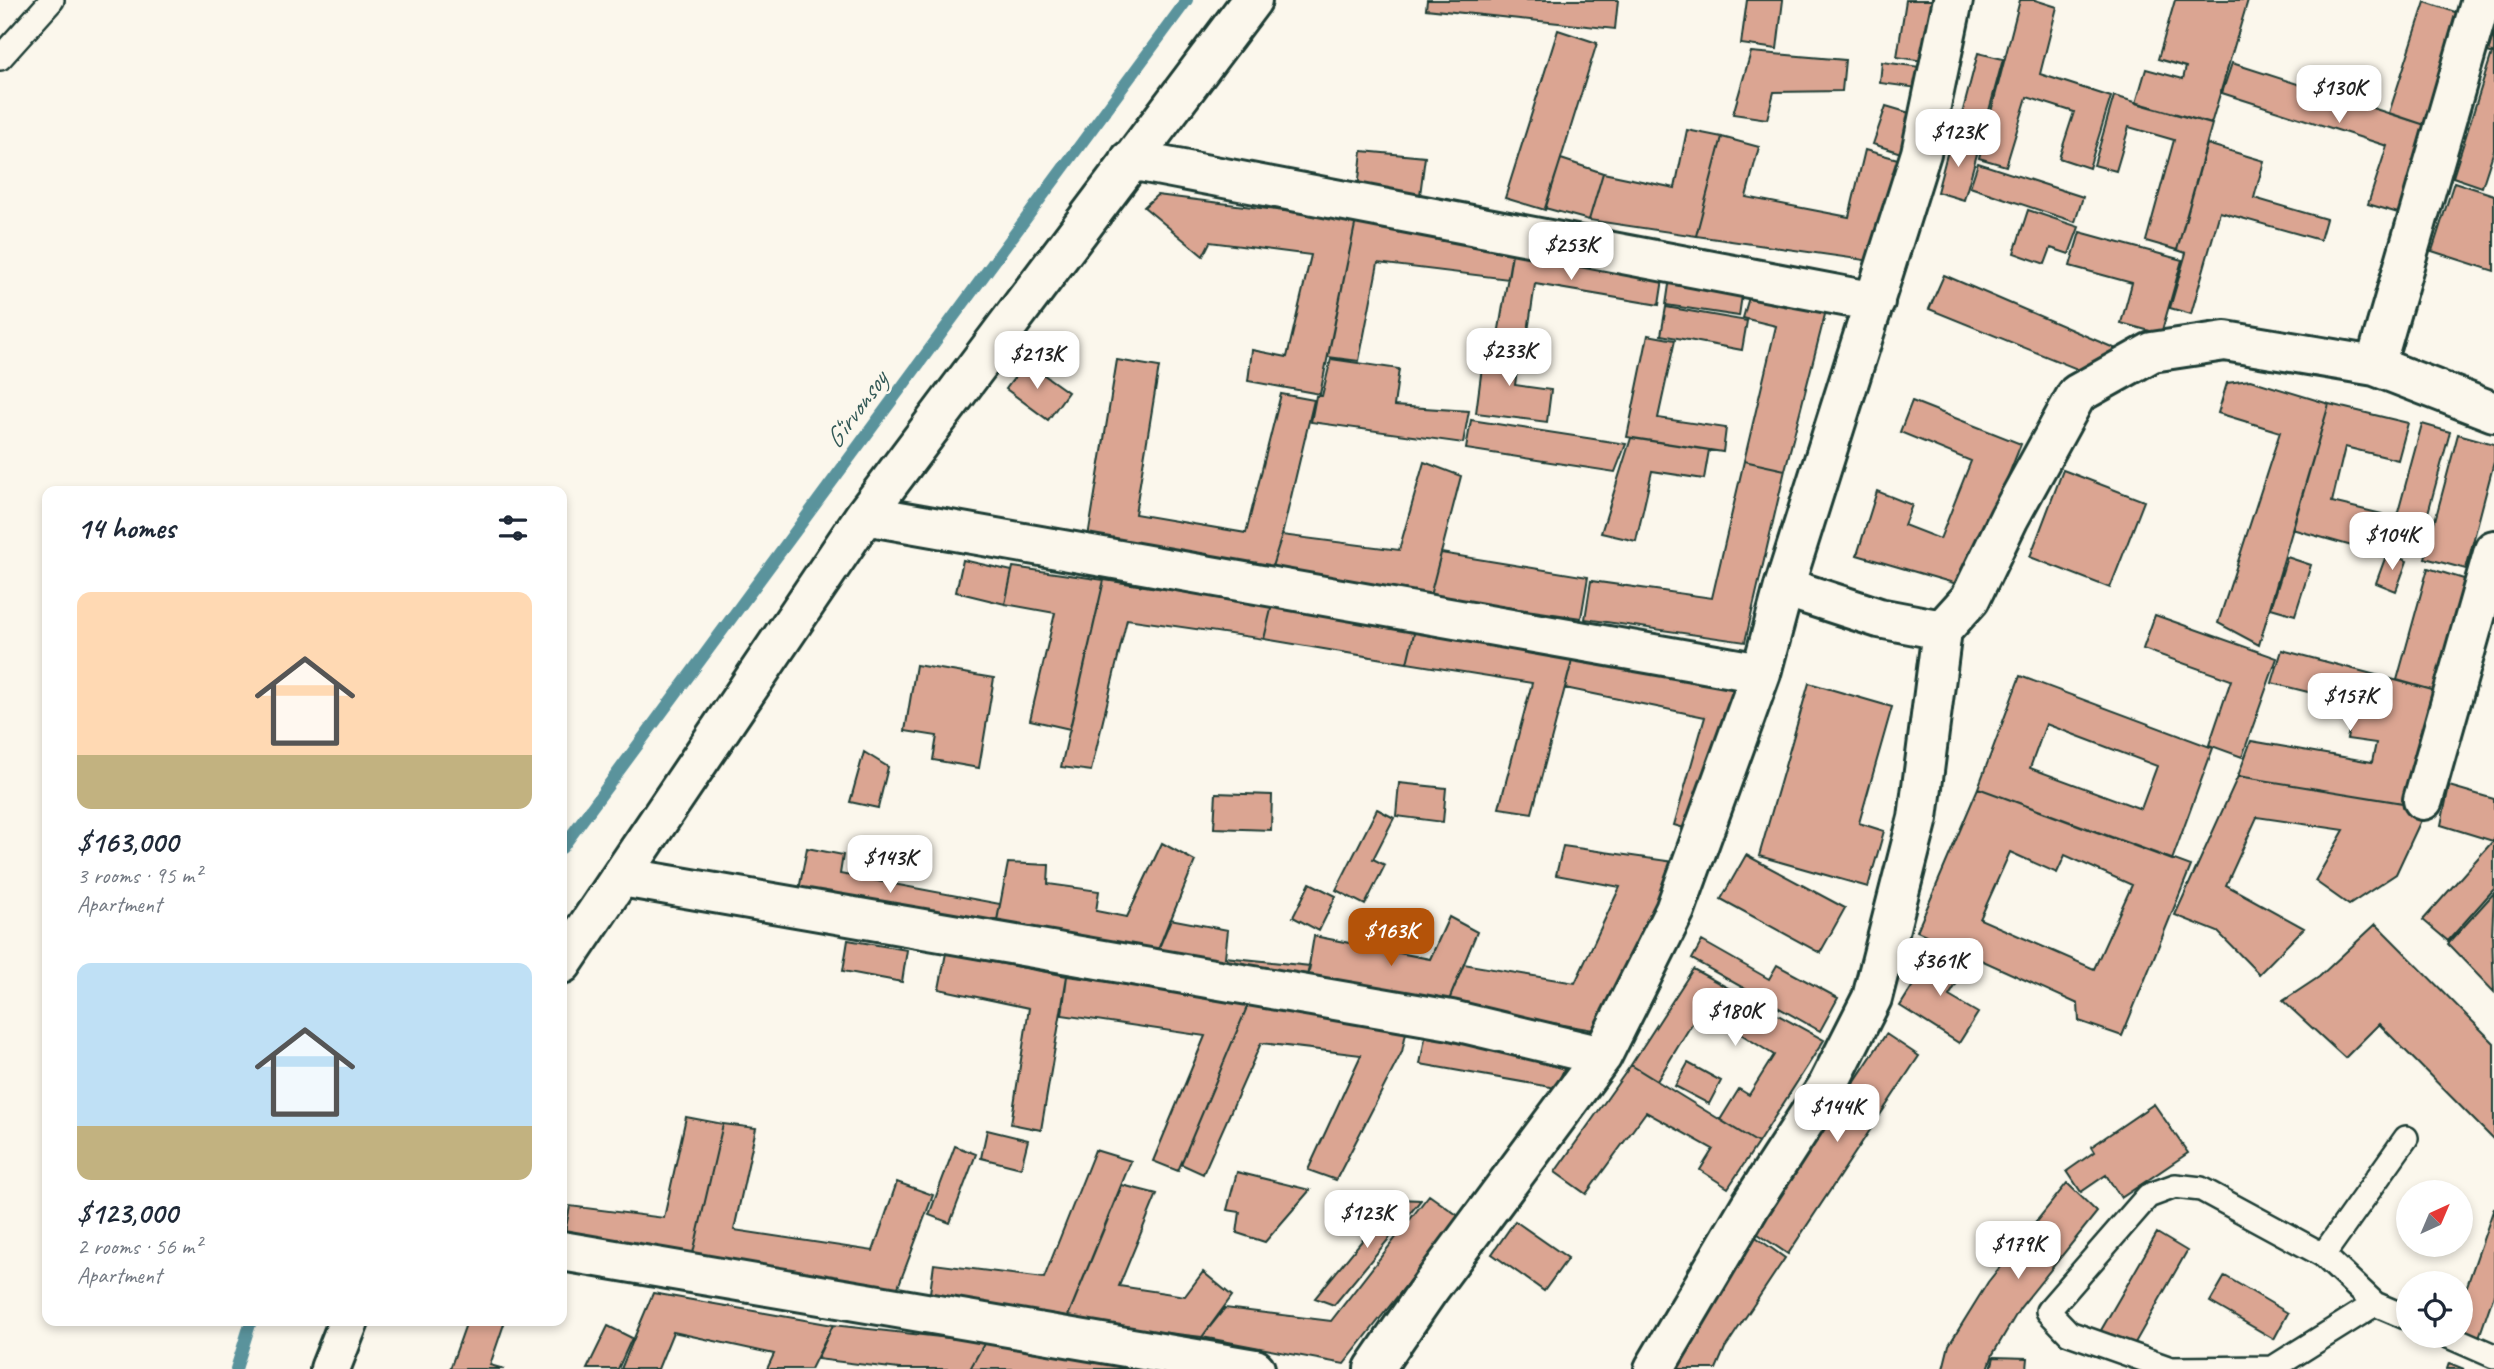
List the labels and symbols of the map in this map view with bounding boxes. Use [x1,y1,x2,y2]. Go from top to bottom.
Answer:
pin: $130K [2290,66,2388,125]
pin: $123K [1909,110,2007,169]
pin: $253K [1522,222,1620,282]
pin: $233K [1460,328,1558,388]
pin: $213K [988,332,1086,391]
water label: G‘irvonsoy [817,362,897,455]
pin: $104K [2343,512,2441,572]
pin: $157K [2301,674,2399,733]
pin: $143K [841,836,939,895]
pin: $163K [1342,908,1440,968]
pin: $361K [1891,939,1989,998]
pin: $180K [1686,988,1784,1048]
pin: $144K [1788,1084,1886,1144]
north arrow [2396,1180,2473,1256]
pin: $123K [1318,1190,1416,1250]
pin: $179K [1969,1222,2067,1281]

